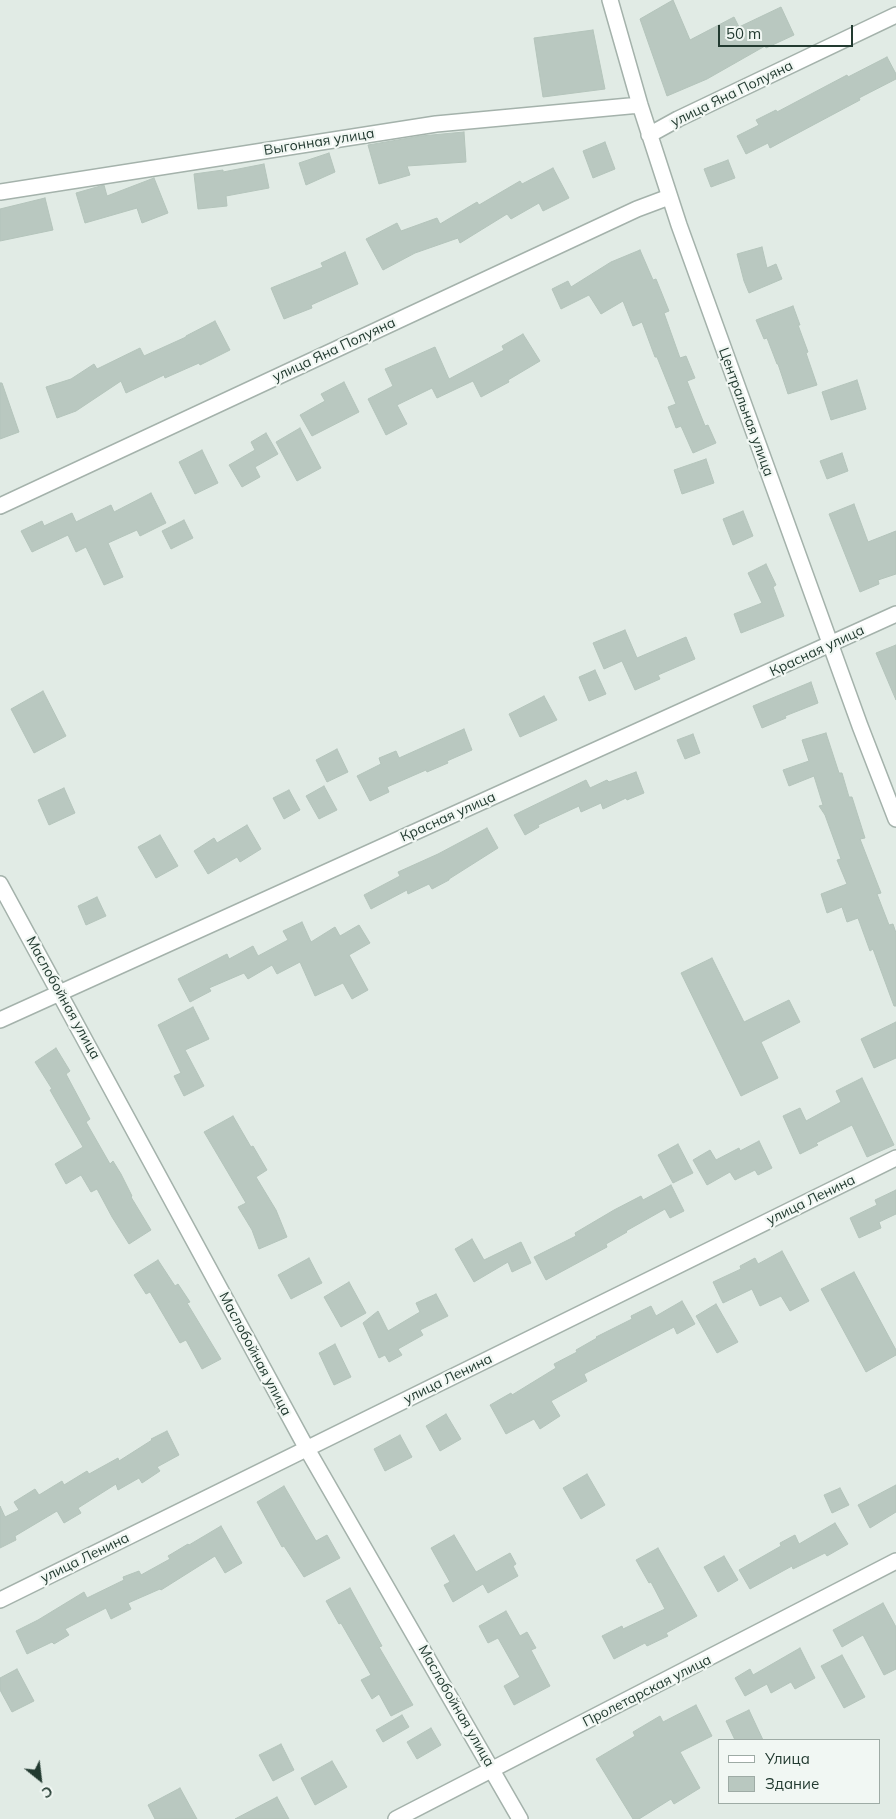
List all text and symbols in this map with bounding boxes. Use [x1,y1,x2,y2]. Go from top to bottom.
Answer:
scale bar [721,15,856,47]
text: 50 m [726,24,761,43]
street label: улица Яна Полуяна [668,57,796,131]
street label: Выгонная улица [263,125,375,159]
street label: улица Яна Полуяна [270,314,398,386]
street label: Центральная улица [715,345,777,479]
street label: Красная улица [767,622,867,680]
street label: Красная улица [398,789,498,845]
street label: Маслобойная улица [22,934,104,1062]
street label: улица Ленина [764,1171,858,1229]
street label: Маслобойная улица [215,1289,295,1419]
street label: улица Ленина [401,1350,495,1408]
street label: улица Ленина [38,1529,132,1587]
street label: Маслобойная улица [414,1642,498,1770]
street label: Пролетарская улица [580,1651,714,1731]
legend [718,1739,881,1804]
text: Улица [765,1749,810,1768]
north arrow [15,1754,65,1804]
text: Здание [765,1774,819,1793]
text: С [39,1782,56,1802]

